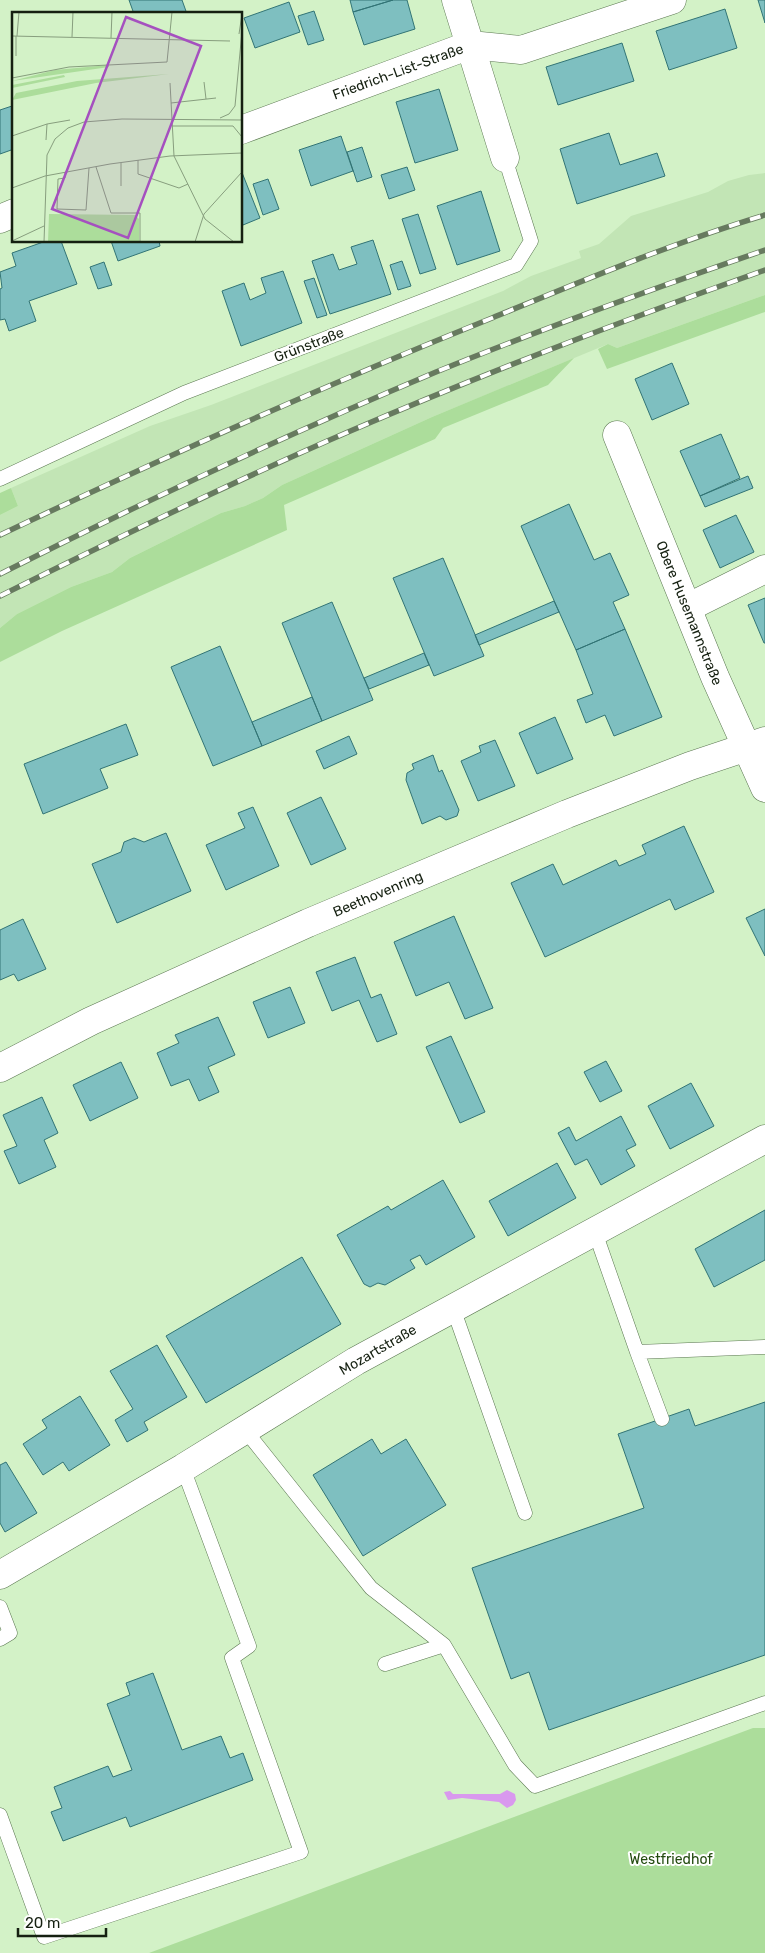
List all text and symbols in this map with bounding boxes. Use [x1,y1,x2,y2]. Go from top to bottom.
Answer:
inset map [12,12,242,242]
street label: Friedrich-List-Straße [330,40,466,104]
street label: Grünstraße [272,324,346,366]
street label: Obere Husemannstraße [652,538,726,688]
street label: Beethovenring [330,867,426,921]
street label: Mozartstraße [336,1321,420,1379]
park label: Westfriedhof [629,1851,713,1868]
scale bar [18,1906,105,1938]
text: 20 m [25,1914,60,1932]

